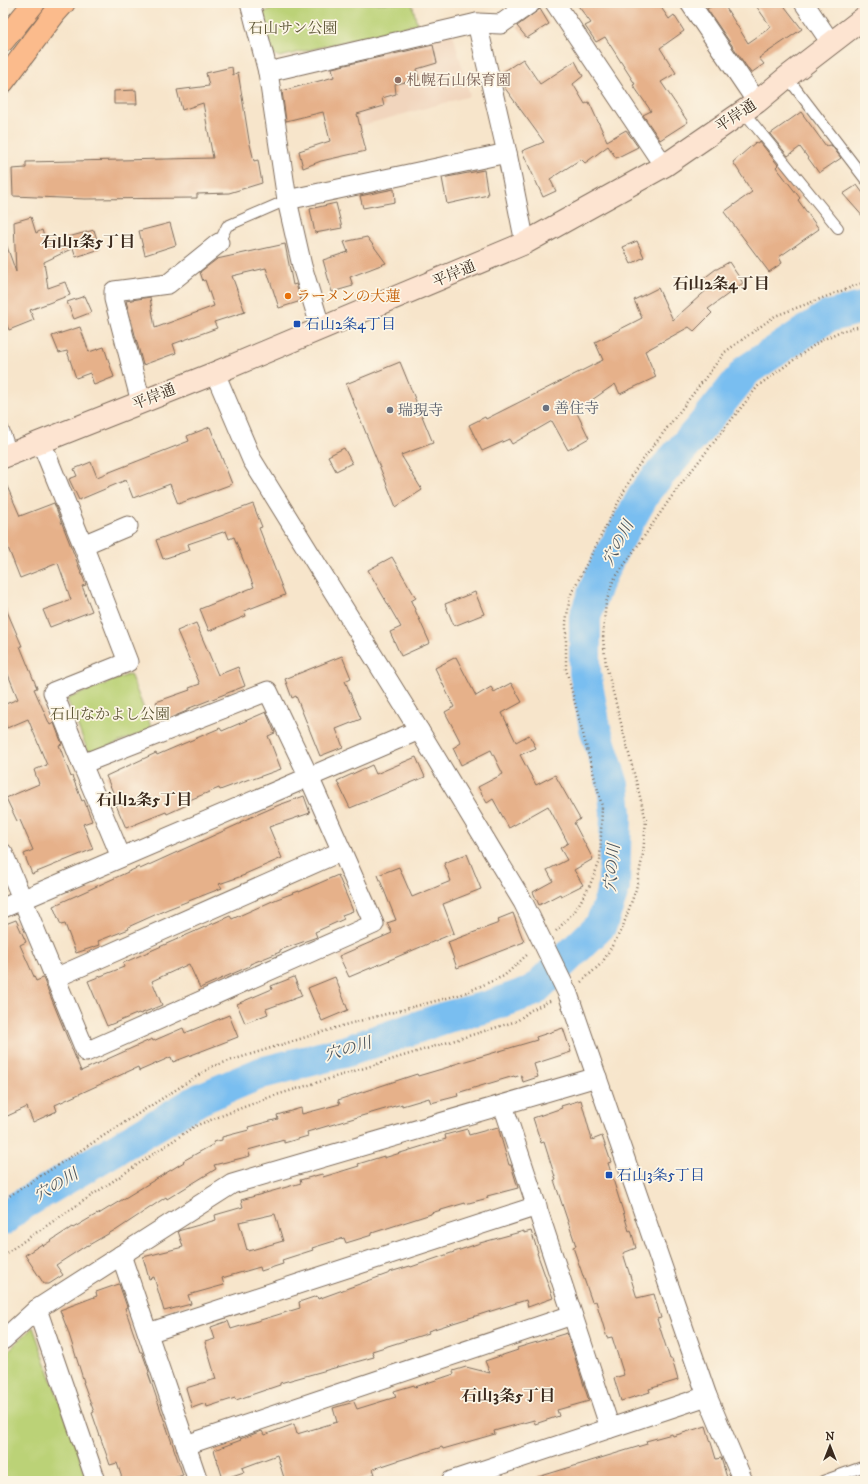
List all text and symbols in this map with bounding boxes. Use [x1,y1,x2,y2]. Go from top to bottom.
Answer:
park label: 石山サン公園 [248,19,338,38]
place label: 札幌石山保育園 [406,71,511,90]
marker: 札幌石山保育園 [393,75,403,85]
street label: 平岸通 [712,96,760,136]
district label: 石山1条5丁目 [41,232,135,252]
street label: 平岸通 [430,256,478,292]
district label: 石山2条4丁目 [672,274,770,294]
place label: ラーメンの大蓮 [296,287,400,306]
marker: ラーメンの大蓮 [283,291,293,301]
place label: 石山2条4丁目 [305,315,396,334]
marker: 石山2条4丁目 [292,319,302,329]
street label: 平岸通 [130,380,178,414]
place label: 善住寺 [554,399,599,418]
place label: 瑞現寺 [398,401,443,420]
marker: 善住寺 [541,403,551,413]
marker: 瑞現寺 [385,405,395,415]
water label: 穴の川 [598,515,639,569]
park label: 石山なかよし公園 [50,705,170,724]
district label: 石山2条5丁目 [96,790,192,810]
water label: 穴の川 [600,841,624,893]
water label: 穴の川 [322,1032,376,1065]
water label: 穴の川 [30,1163,83,1206]
place label: 石山3条5丁目 [617,1166,705,1185]
marker: 石山3条5丁目 [604,1170,614,1180]
district label: 石山3条5丁目 [461,1386,555,1406]
north arrow [810,1426,850,1466]
text: N [825,1430,835,1444]

